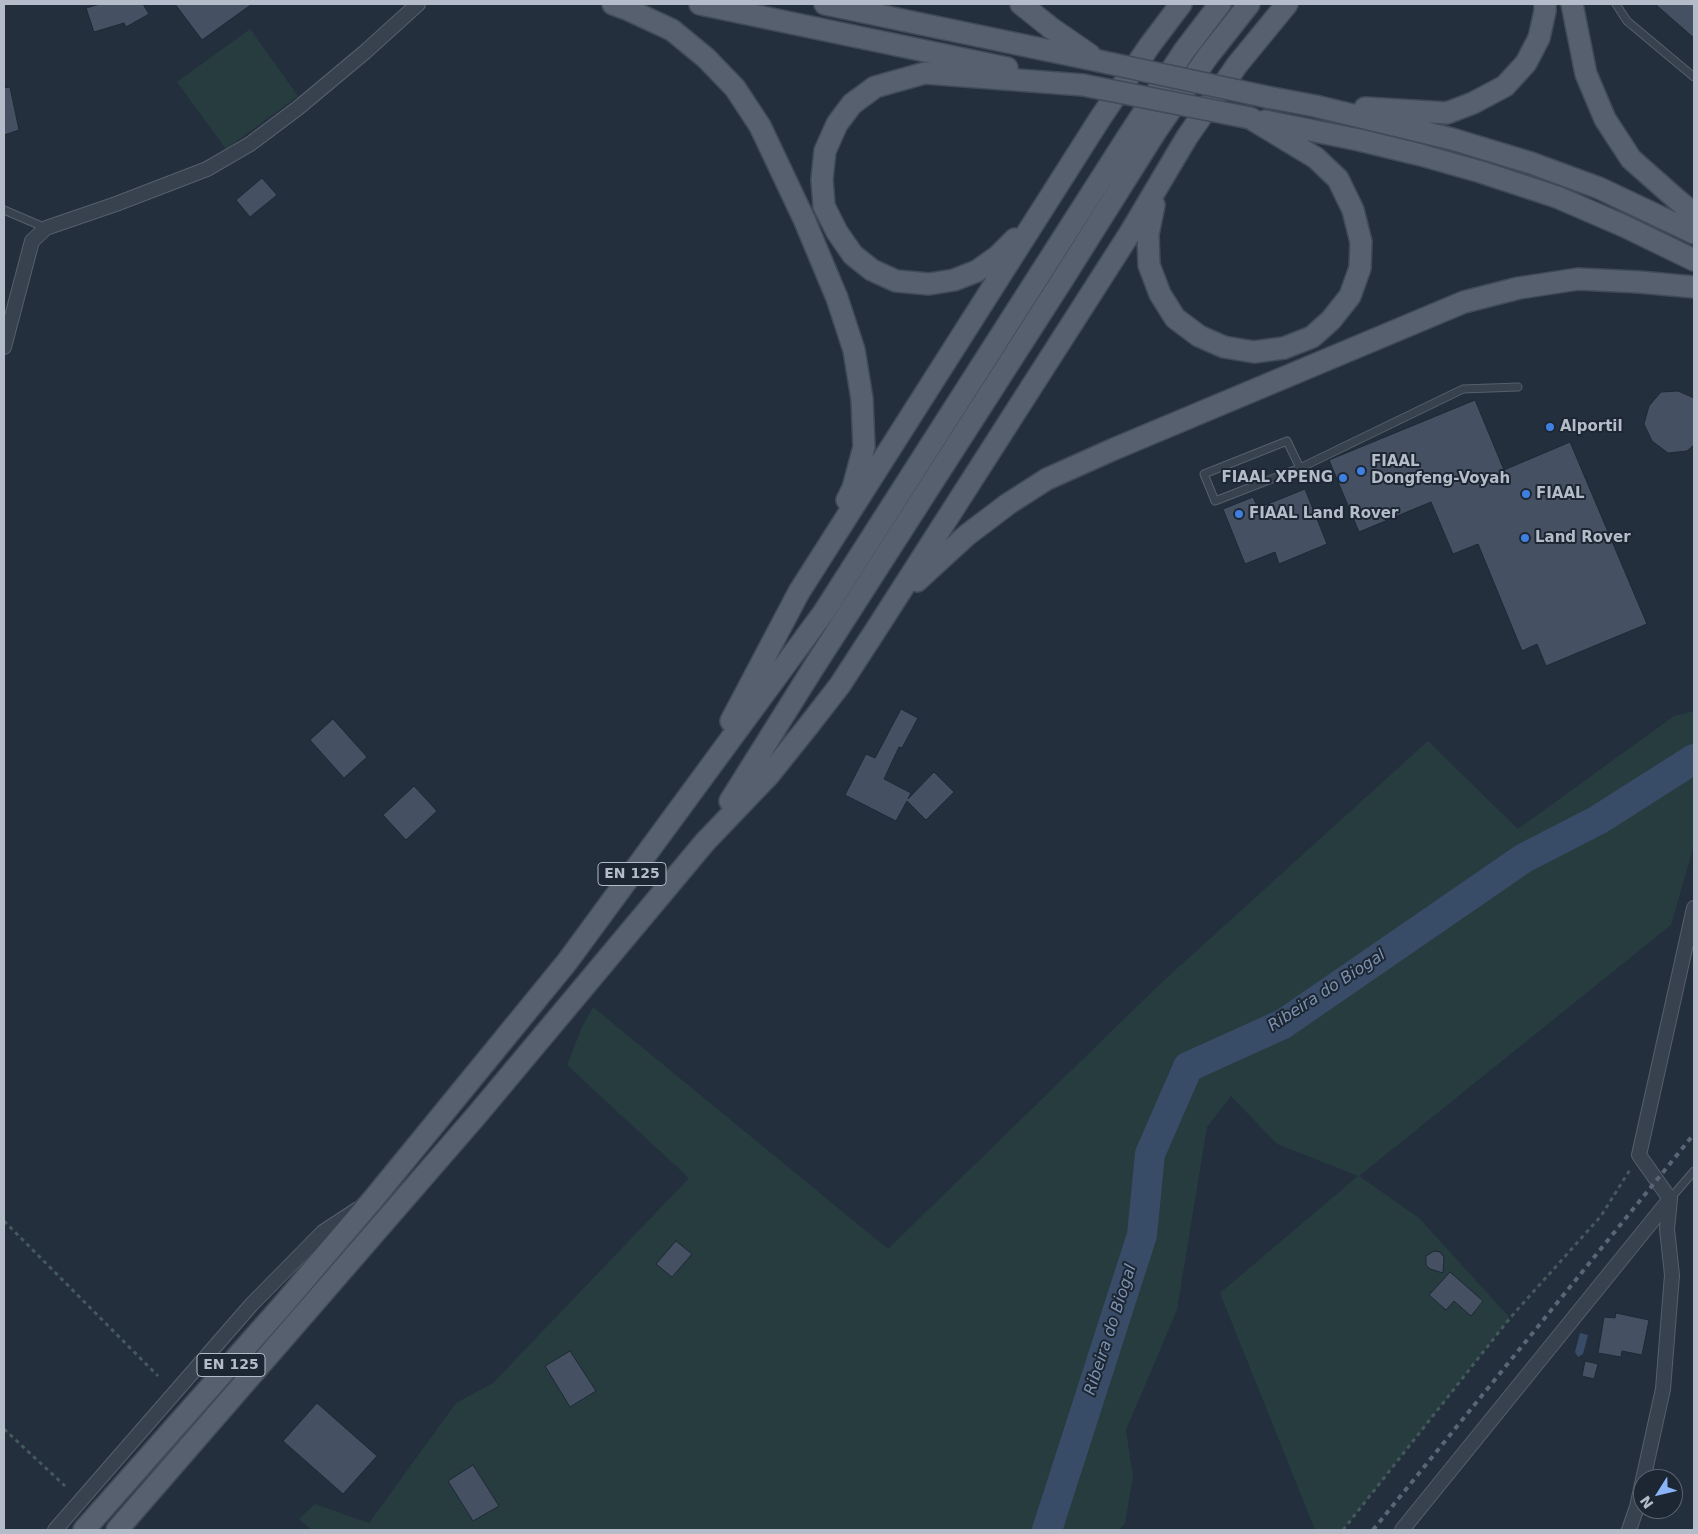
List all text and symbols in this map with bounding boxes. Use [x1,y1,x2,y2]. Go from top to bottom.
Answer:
place label: Alportil [1560,418,1623,436]
marker: Alportil [1544,421,1556,433]
place label: FIAAL Dongfeng-Voyah [1371,453,1510,488]
marker: FIAAL Dongfeng-Voyah [1355,465,1367,477]
place label: FIAAL XPENG [1222,469,1333,487]
marker: FIAAL XPENG [1337,472,1349,484]
place label: FIAAL [1536,485,1585,503]
marker: FIAAL [1520,488,1532,500]
place label: FIAAL Land Rover [1249,505,1398,523]
marker: FIAAL Land Rover [1233,508,1245,520]
place label: Land Rover [1535,529,1631,547]
marker: Land Rover [1519,532,1531,544]
road number: EN 125 [598,862,666,886]
water label: Ribeira do Biogal [1265,946,1389,1036]
water label: Ribeira do Biogal [1081,1262,1141,1398]
road number: EN 125 [197,1354,265,1376]
north arrow [1633,1469,1683,1519]
text: N [1637,1493,1657,1512]

